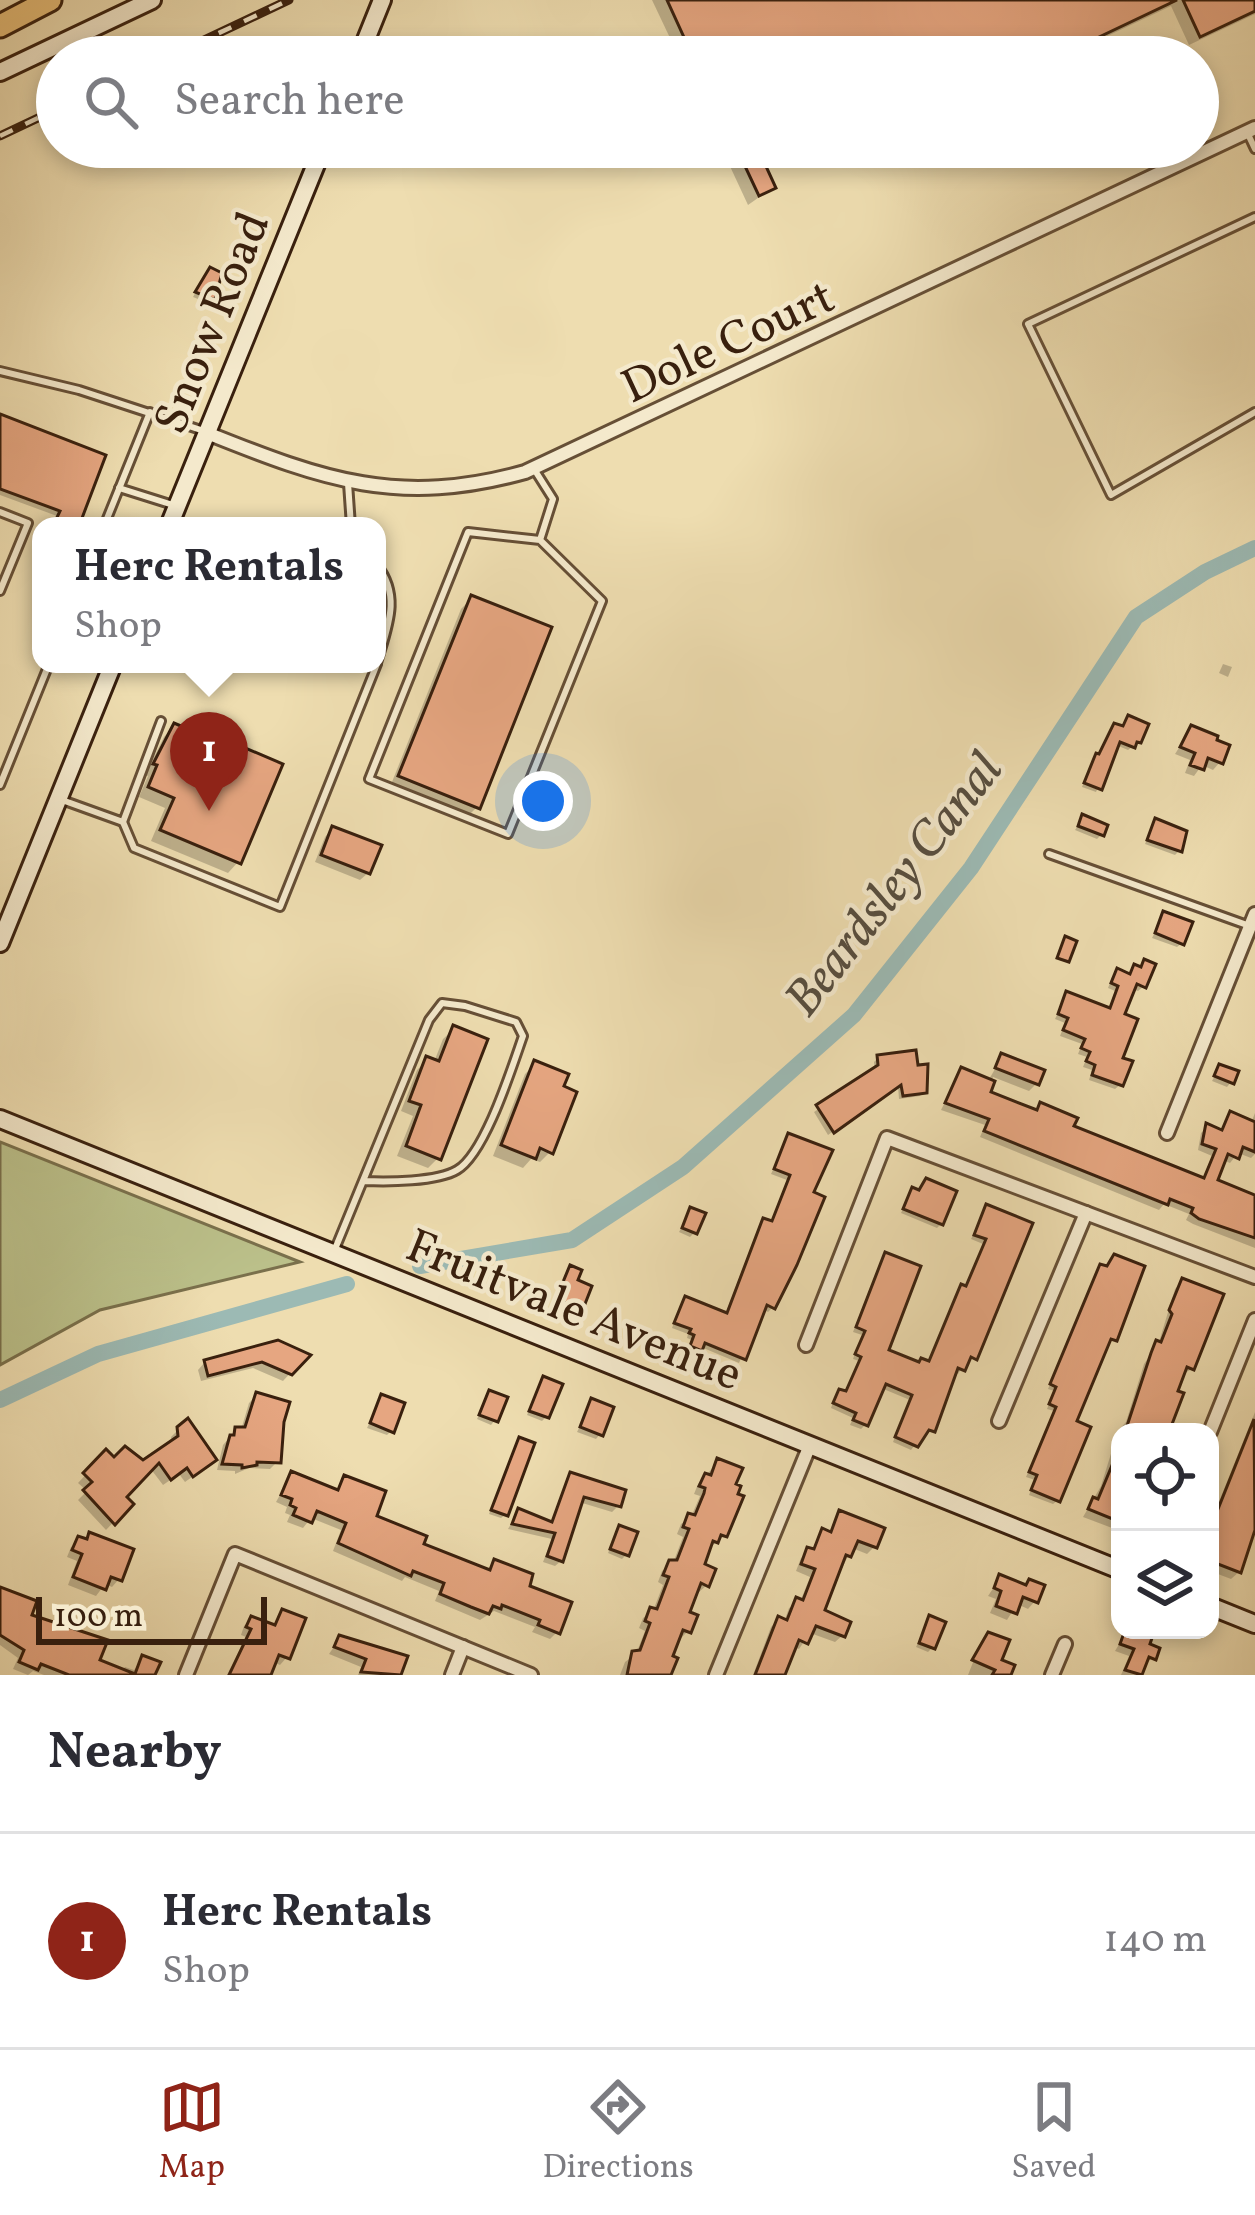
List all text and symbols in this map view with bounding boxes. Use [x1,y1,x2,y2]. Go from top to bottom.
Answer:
search box [36,36,1219,168]
icon: search [78,69,144,135]
text: Search here [174,71,405,134]
street label: Snow Road [139,203,289,445]
street label: Dole Court [612,266,846,423]
popup [32,517,386,673]
text: Herc Rentals [74,537,344,600]
text: Shop [74,600,162,654]
pin: 1 [170,712,248,811]
water label: Beardsley Canal [770,739,1021,1033]
your location [513,771,573,831]
street label: Fruitvale Avenue [395,1214,751,1410]
map controls [1111,1423,1219,1639]
button: locate [1111,1423,1219,1531]
button: layers [1111,1531,1219,1639]
scale bar [36,1591,267,1644]
text: 100 m [54,1595,143,1641]
text: Nearby [48,1718,222,1789]
text: Herc Rentals [162,1882,432,1945]
text: 1 [79,1914,95,1968]
text: 140 m [1104,1914,1207,1968]
text: Shop [162,1945,250,1999]
tab: Map [159,2074,225,2192]
tab: Directions [542,2074,694,2192]
tab: Saved [1011,2074,1096,2192]

